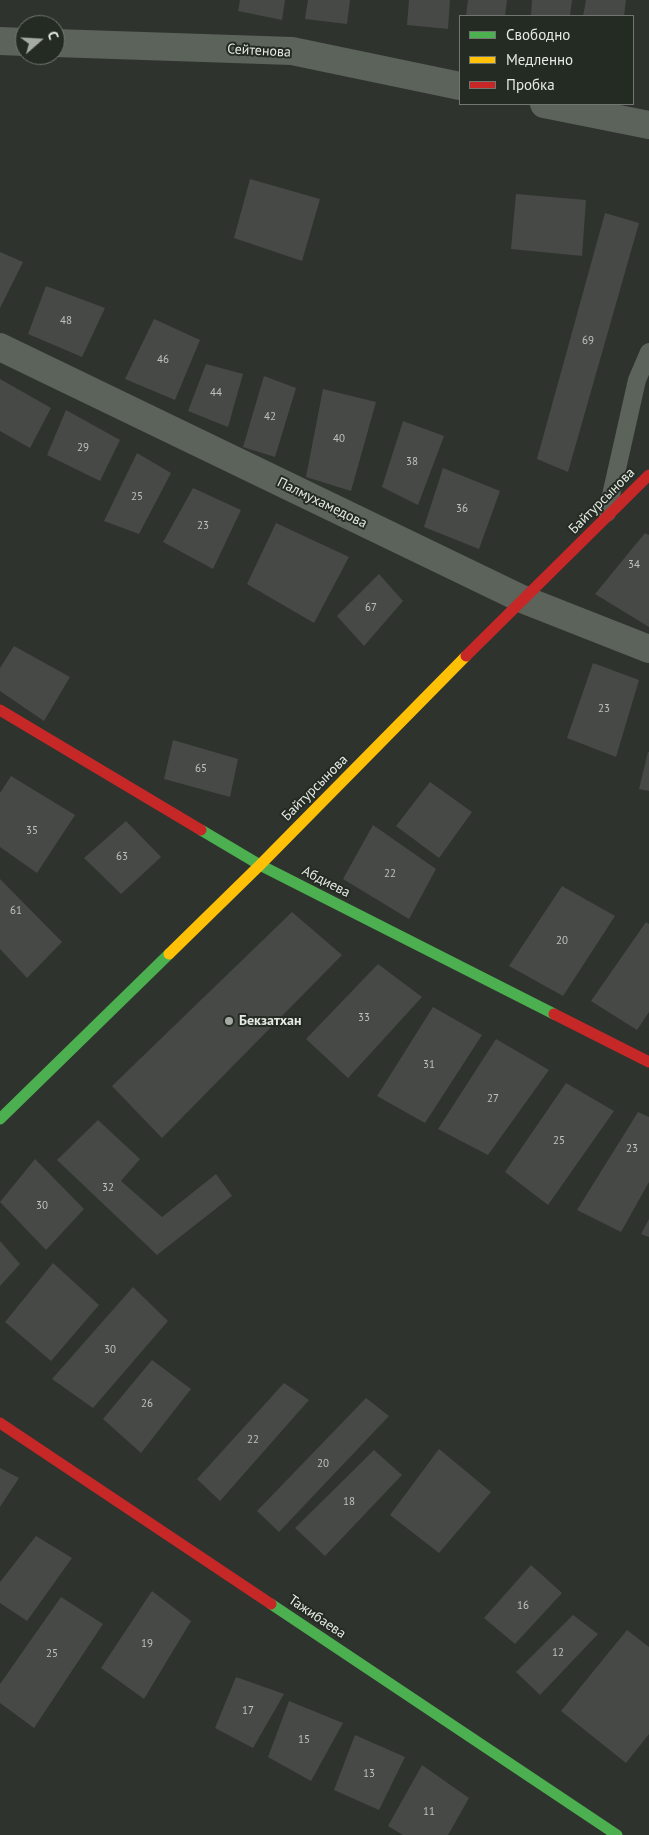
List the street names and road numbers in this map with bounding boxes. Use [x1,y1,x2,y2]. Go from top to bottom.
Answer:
street label: Сейтенова [227,41,291,61]
street label: Байтурсынова [565,464,639,538]
street label: Палмухамедова [274,474,370,532]
street label: Байтурсынова [278,751,352,825]
street label: Абдиева [299,863,353,901]
street label: Тажибаева [285,1592,349,1642]

